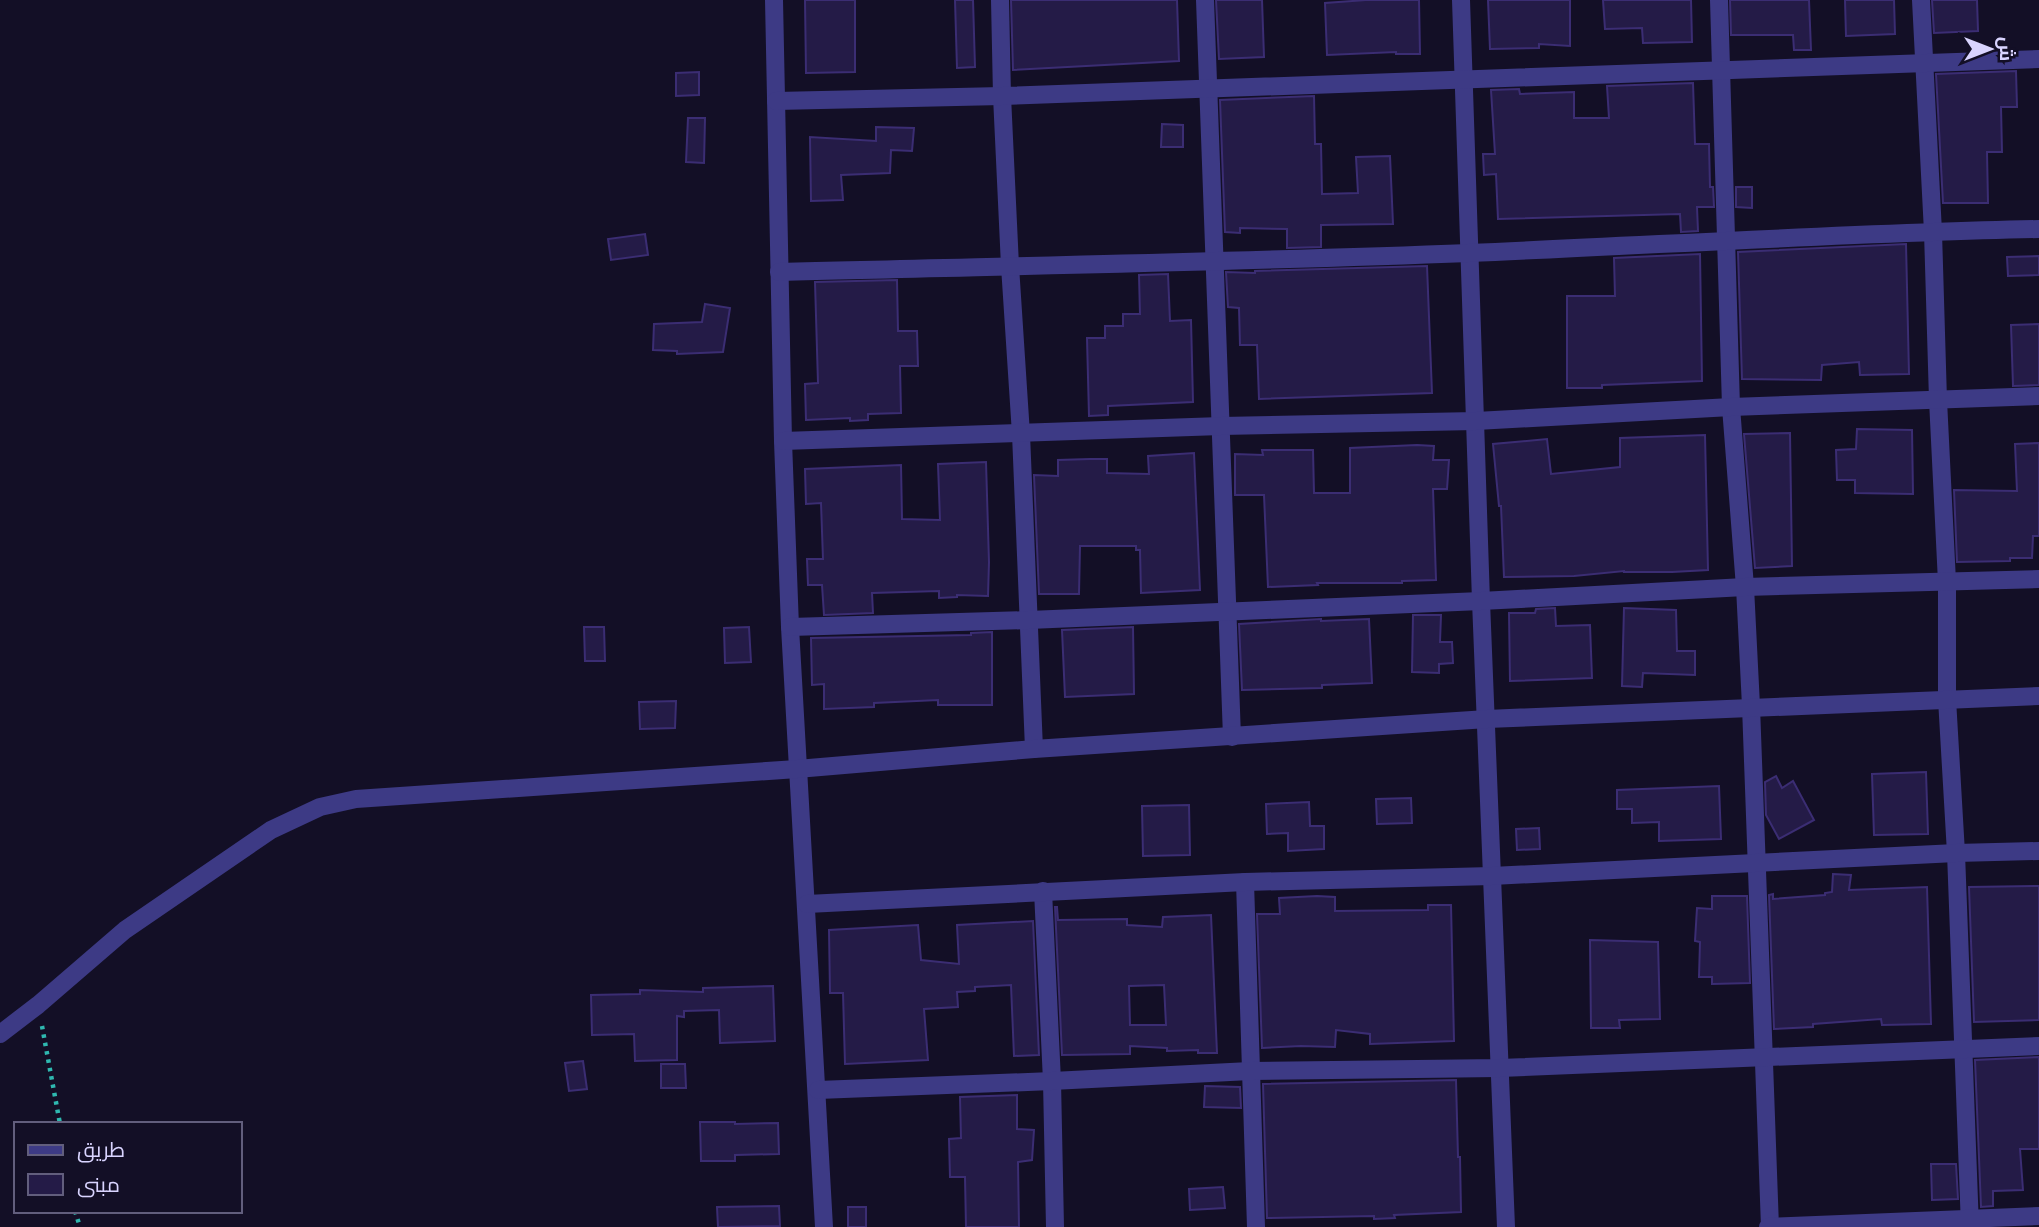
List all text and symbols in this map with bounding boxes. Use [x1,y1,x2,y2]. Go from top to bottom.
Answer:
north arrow [1955,14,2025,84]
text: ش [1995,37,2019,61]
legend [14,1122,242,1213]
text: طريق [77,1136,125,1163]
text: مبنى [77,1171,120,1198]

